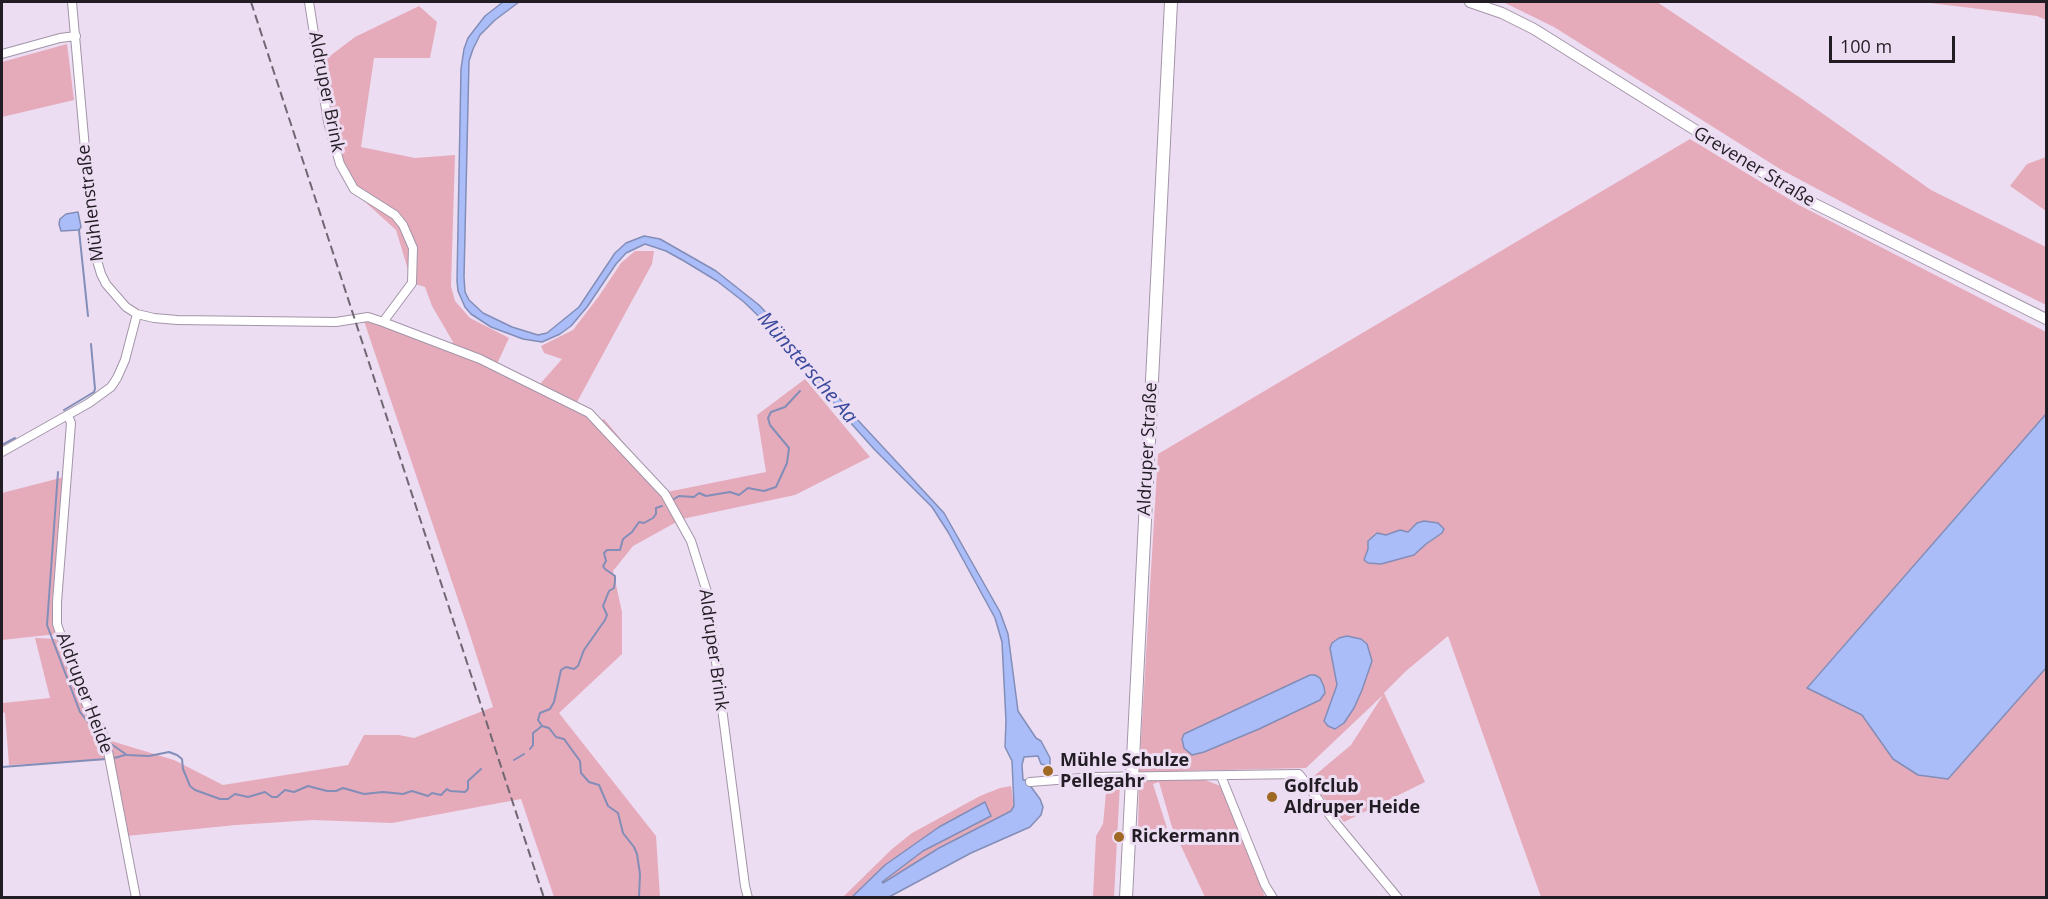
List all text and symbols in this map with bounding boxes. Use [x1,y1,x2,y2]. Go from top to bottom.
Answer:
scale bar [1832,24,1958,62]
street label: Aldruper Brink [304,30,348,154]
text: 100 m [1840,34,1892,58]
street label: Grevener Straße [1689,122,1819,212]
street label: Mühlenstraße [73,143,109,263]
water label: Münstersche Aa [752,307,862,429]
street label: Aldruper Straße [1134,382,1162,516]
street label: Aldruper Brink [694,588,732,712]
street label: Aldruper Heide [51,630,117,756]
place label: Mühle Schulze Pellegahr [1060,750,1189,792]
marker: Mühle Schulze Pellegahr [1041,764,1055,778]
place label: Golfclub Aldruper Heide [1284,776,1420,818]
marker: Golfclub Aldruper Heide [1265,790,1279,804]
place label: Rickermann [1131,826,1240,848]
marker: Rickermann [1112,830,1126,844]

